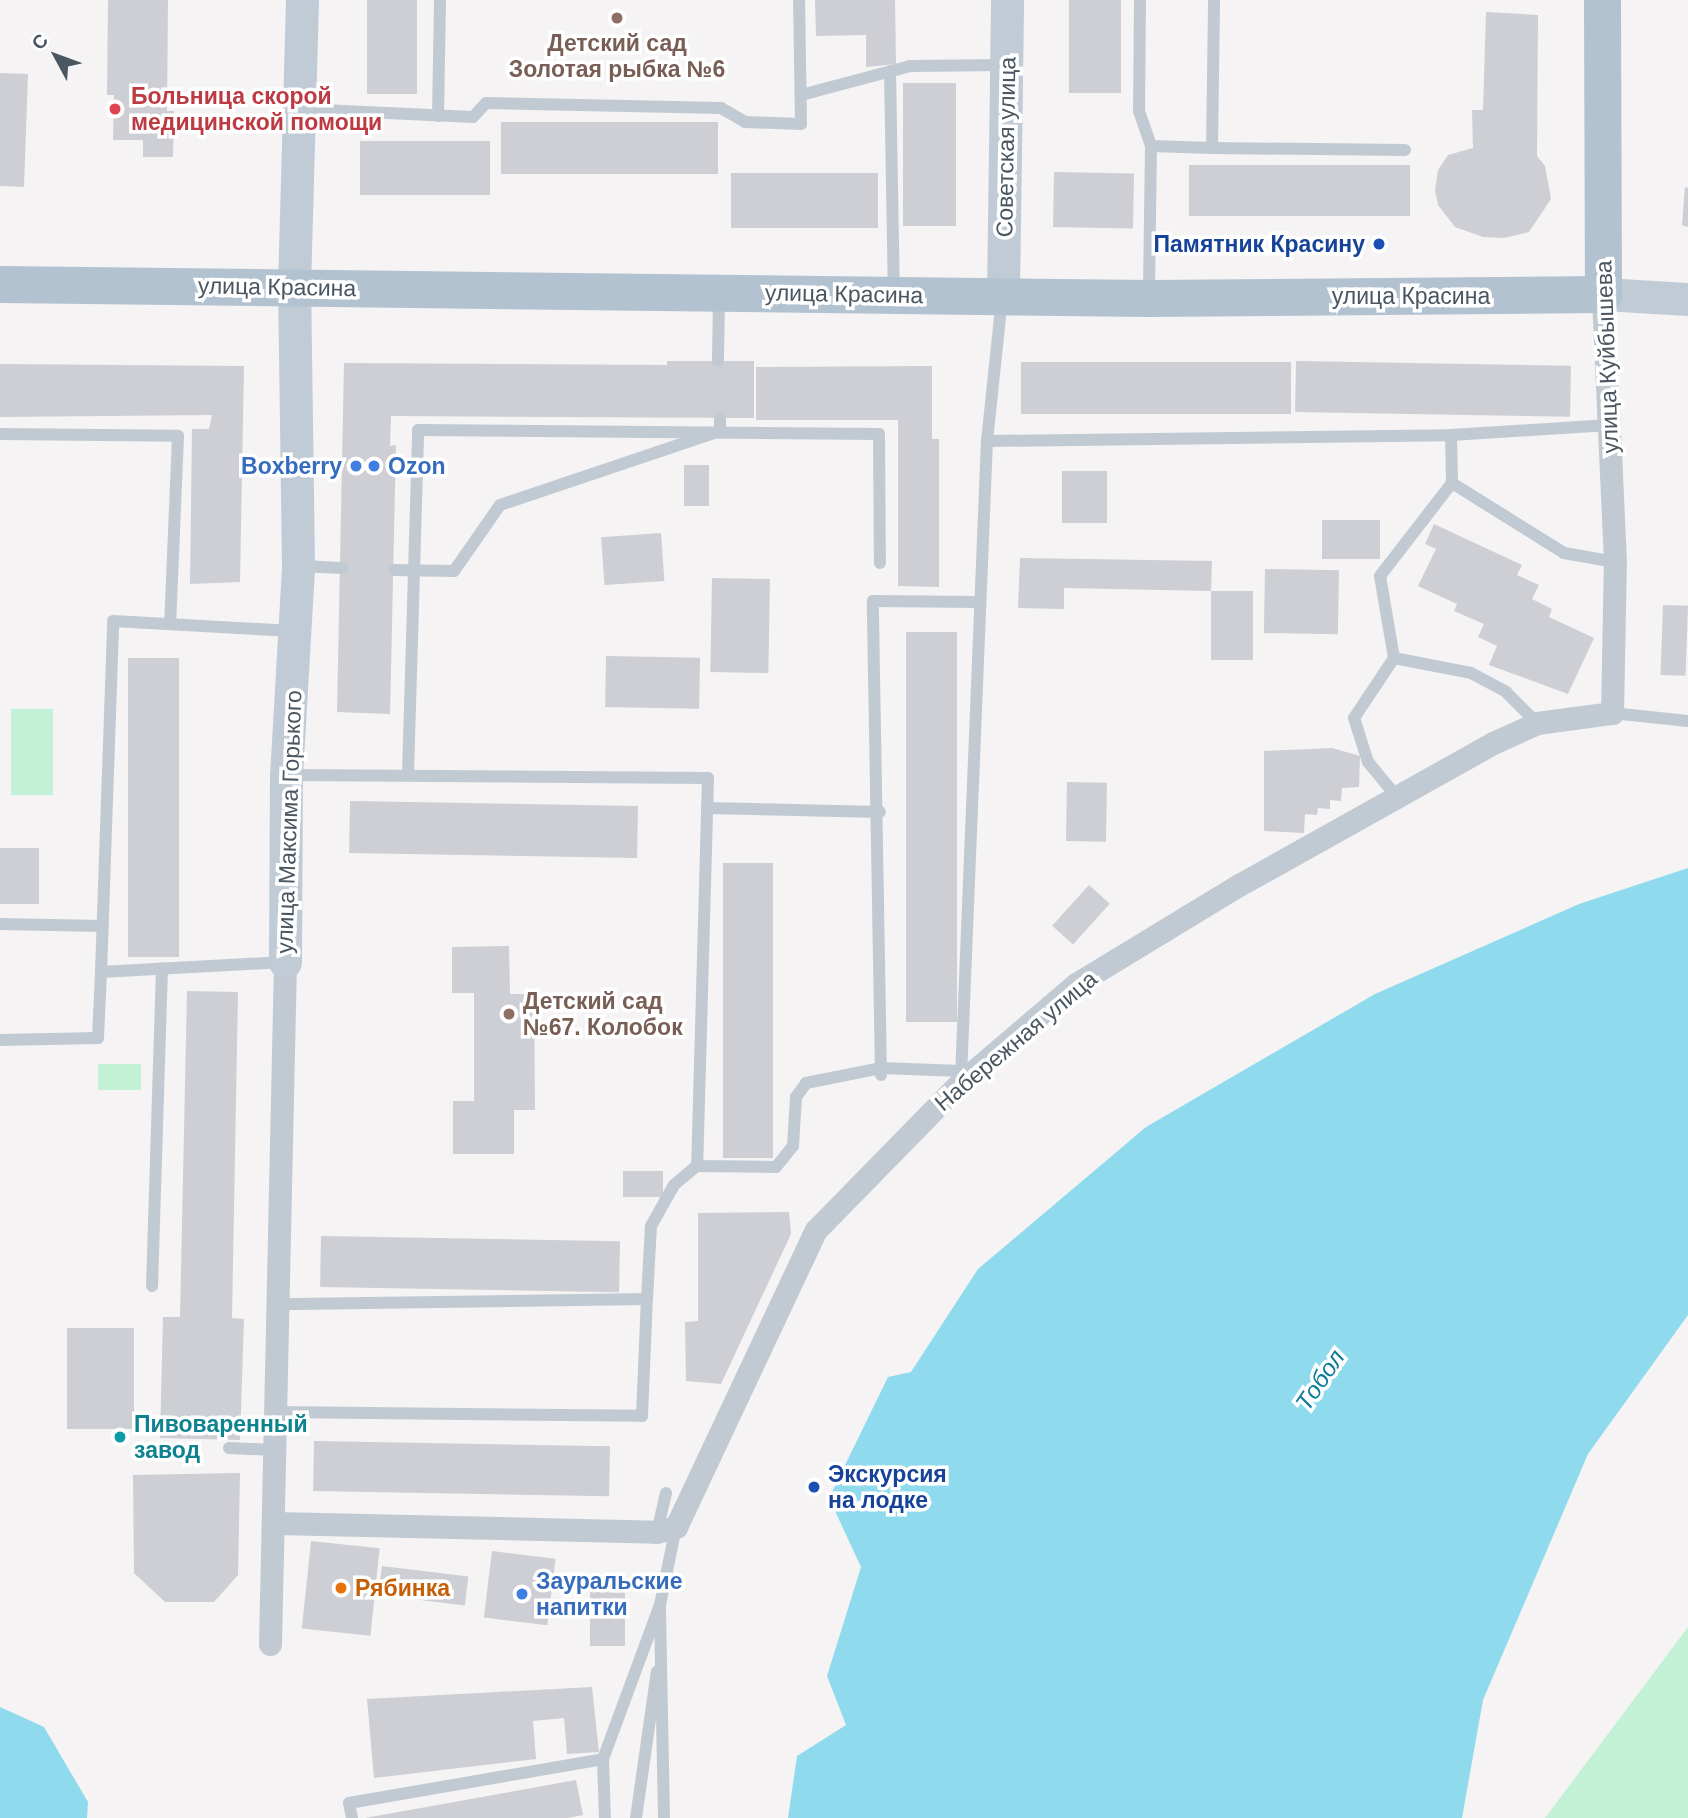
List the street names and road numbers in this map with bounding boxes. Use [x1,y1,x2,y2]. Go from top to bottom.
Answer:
street label: Советская улица [991,56,1021,238]
street label: улица Куйбышева [1590,260,1624,454]
street label: улица Красина [198,272,356,302]
street label: улица Красина [765,279,923,309]
street label: улица Красина [1332,282,1490,310]
street label: улица Максима Горького [271,690,307,954]
street label: Набережная улица [929,965,1103,1117]

